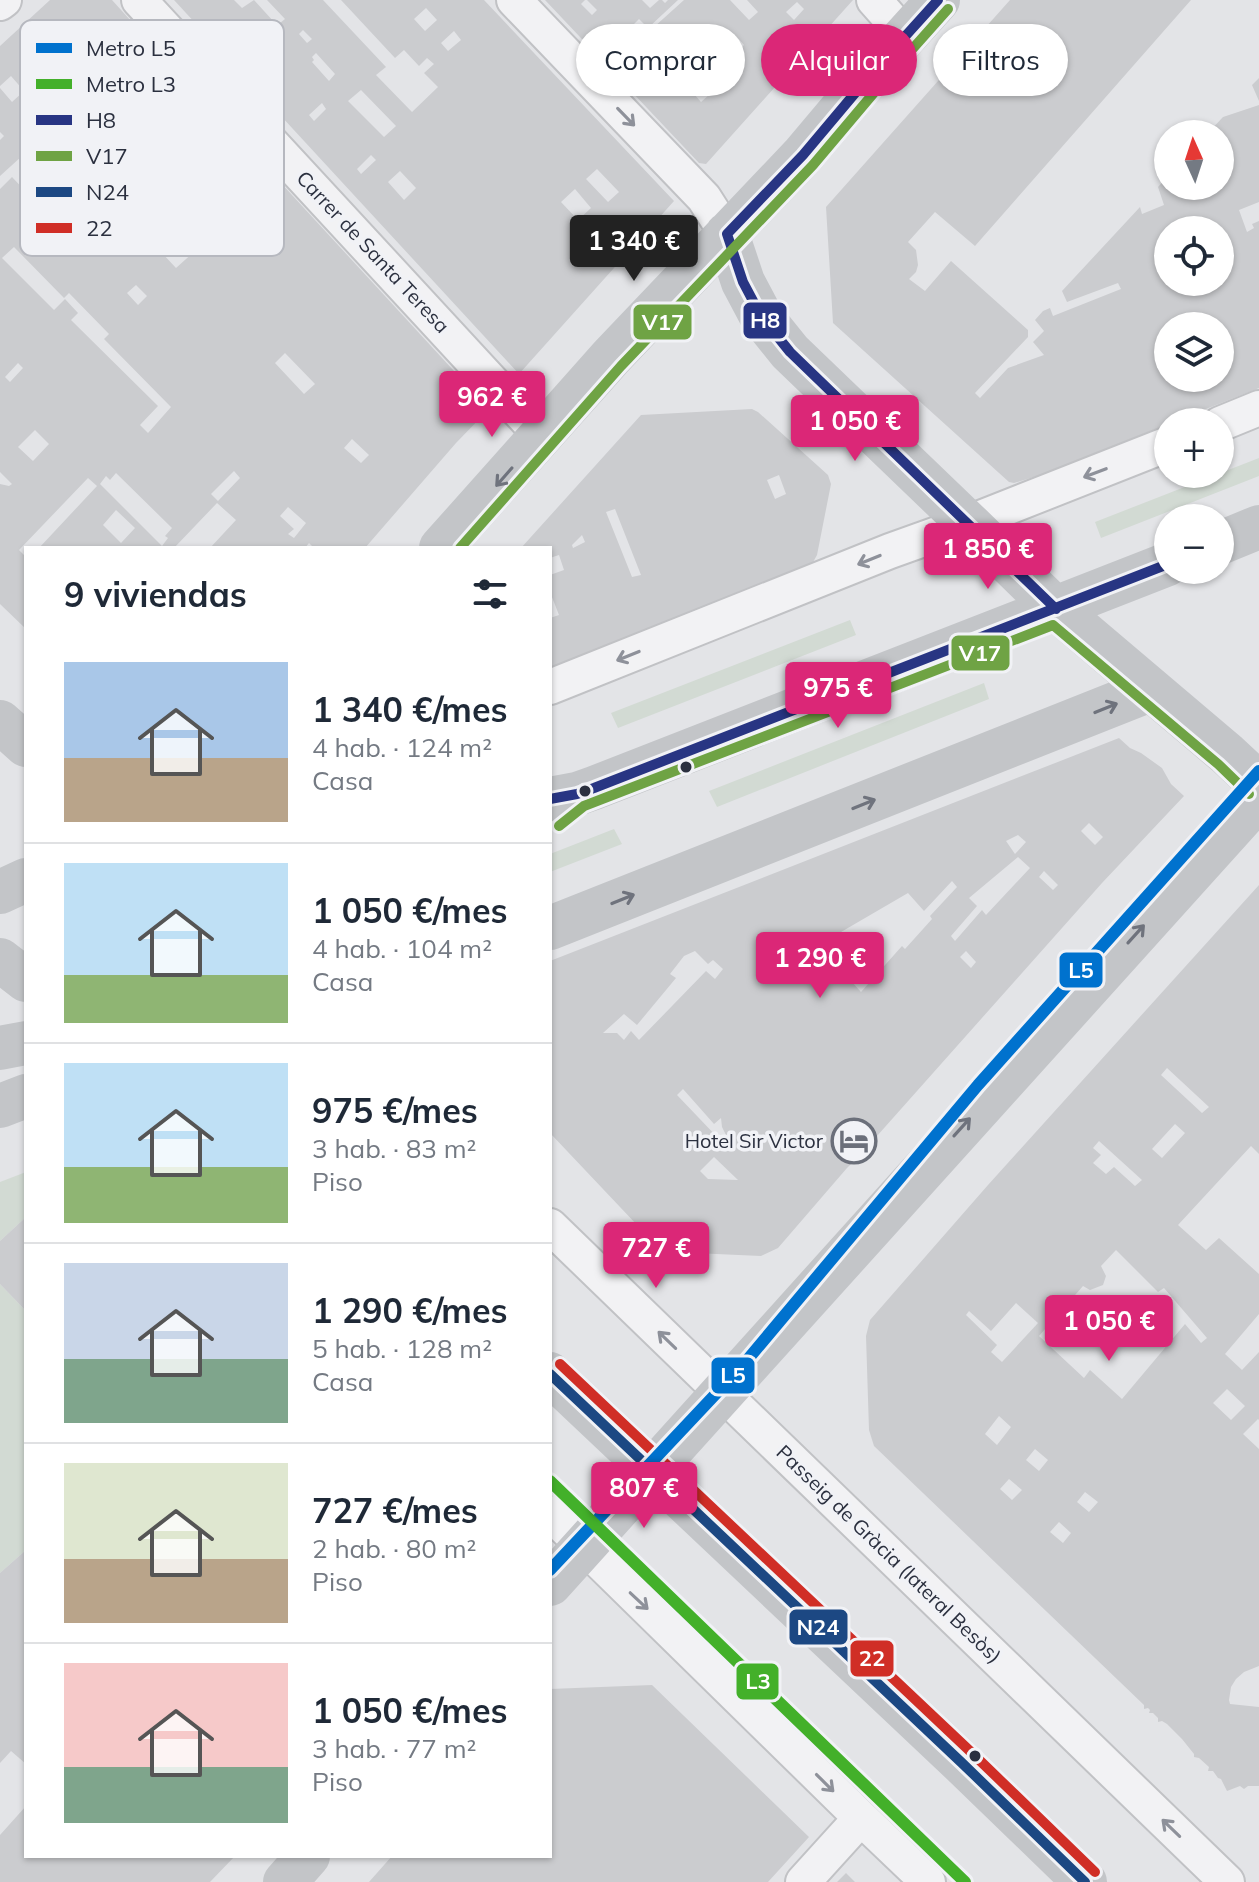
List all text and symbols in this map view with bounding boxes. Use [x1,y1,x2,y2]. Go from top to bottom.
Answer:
legend [20,20,284,256]
chip: Comprar [576,24,745,96]
chip: Alquilar [761,24,917,96]
chip: Filtros [933,24,1068,96]
text: Metro L5 [86,34,176,62]
text: Metro L3 [86,70,176,98]
text: H8 [86,106,116,134]
one-way arrow [617,107,636,127]
north arrow [1154,120,1234,200]
map controls [1154,120,1234,584]
text: V17 [86,142,128,170]
street label: Carrer de Santa Teresa [292,165,455,338]
text: N24 [86,178,129,206]
text: 22 [86,214,112,242]
pin: 1 340 € [560,215,708,283]
button: locate [1154,216,1234,296]
text: 1 340 € [588,224,680,257]
line badge: H8 [742,301,788,340]
line badge: V17 [632,303,693,341]
text: H8 [750,306,780,334]
text: V17 [641,308,684,336]
button: layers [1154,312,1234,392]
pin: 962 € [436,371,548,439]
text: 962 € [457,380,527,413]
pin: 1 050 € [781,395,929,463]
text: 1 050 € [809,404,901,437]
button: + [1154,408,1234,488]
one-way arrow [495,466,513,486]
one-way arrow [1083,466,1108,481]
button: − [1154,504,1234,584]
pin: 1 850 € [914,523,1062,591]
text: 1 850 € [942,532,1034,565]
one-way arrow [857,553,882,568]
icon: filters [468,572,512,616]
text: 9 viviendas [64,573,247,616]
line badge: V17 [950,634,1011,672]
text: V17 [958,639,1001,667]
one-way arrow [616,650,641,664]
pin: 975 € [782,662,894,730]
text: 975 € [803,671,873,704]
text: 1 340 €/mes [312,688,508,731]
icon: home [128,694,224,790]
one-way arrow [1093,700,1118,715]
text: 4 hab. · 124 m² [312,731,492,764]
unlabelled marker [678,759,694,775]
text: Casa [312,764,373,797]
unlabelled marker [577,783,593,799]
one-way arrow [851,796,876,810]
text: 1 050 €/mes [312,889,508,932]
one-way arrow [610,891,635,906]
icon: home [128,895,224,991]
one-way arrow [1126,924,1145,944]
text: 4 hab. · 104 m² [312,932,492,965]
pin: 1 290 € [746,932,894,1000]
text: 1 290 € [774,941,866,974]
line badge: L5 [1058,951,1104,989]
text: L5 [1068,956,1094,984]
text: Casa [312,965,373,998]
text: 975 €/mes [312,1089,478,1132]
icon: home [128,1095,224,1191]
hotel icon: Hotel Sir Victor [830,1117,878,1165]
one-way arrow [953,1118,971,1138]
place label: Hotel Sir Victor [685,1128,824,1153]
text: 3 hab. · 83 m² [312,1132,476,1165]
text: Piso [312,1165,363,1198]
pin: 727 € [600,1222,712,1290]
text: 727 € [621,1231,691,1264]
text: 1 290 €/mes [312,1289,508,1332]
icon: home [128,1295,224,1391]
pin: 1 050 € [1035,1295,1183,1363]
text: 1 050 € [1063,1304,1155,1337]
text: 5 hab. · 128 m² [312,1332,492,1365]
one-way arrow [657,1332,677,1350]
line badge: L5 [710,1356,756,1395]
text: L5 [720,1361,746,1389]
text: Casa [312,1365,373,1398]
street label: Passeig de Gràcia (lateral Besòs) [772,1439,1007,1668]
pin: 807 € [588,1462,700,1530]
text: 807 € [609,1471,679,1504]
text: 727 €/mes [312,1489,478,1532]
icon: home [128,1495,224,1591]
text: 2 hab. · 80 m² [312,1532,476,1565]
text: Piso [312,1565,363,1598]
one-way arrow [629,1591,649,1609]
line badge: N24 [788,1608,849,1646]
text: N24 [796,1613,840,1641]
line badge: 22 [849,1639,895,1678]
text: 22 [859,1644,885,1672]
line badge: L3 [735,1662,780,1701]
text: L3 [745,1667,771,1695]
text: 1 050 €/mes [312,1689,508,1732]
icon: home [128,1695,224,1791]
text: 3 hab. · 77 m² [312,1732,476,1765]
unlabelled marker [967,1748,983,1764]
text: Piso [312,1765,363,1798]
one-way arrow [815,1773,834,1792]
one-way arrow [1161,1818,1181,1837]

